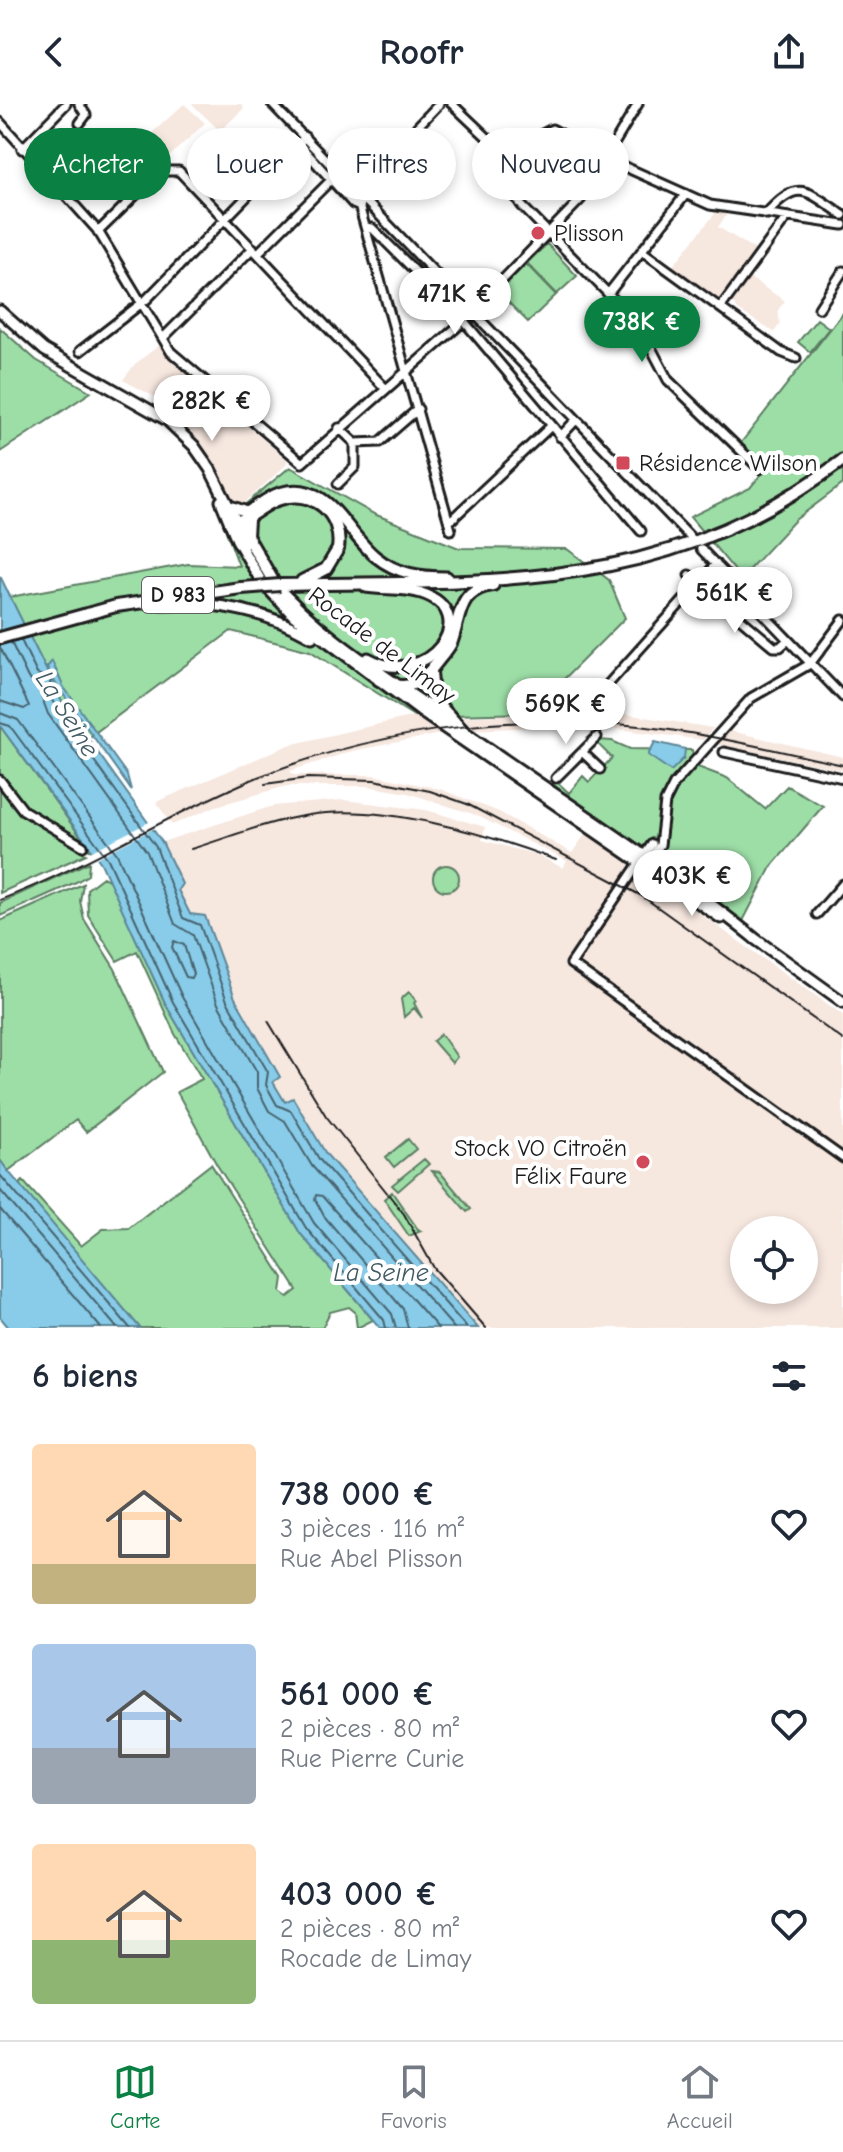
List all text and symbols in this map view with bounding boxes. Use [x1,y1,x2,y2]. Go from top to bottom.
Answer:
icon: back [32,30,76,74]
icon: share [767,30,811,74]
text: Roofr [379,32,464,73]
chip: Acheter [24,128,171,200]
chip: Louer [187,128,311,200]
chip: Filtres [327,128,456,200]
chip: Nouveau [472,128,629,200]
place label: Plisson [554,219,624,247]
marker: Plisson [529,224,547,242]
pin: 471K € [390,268,520,336]
text: 471K € [417,279,493,309]
pin: 738K € [577,296,707,364]
text: 738K € [602,307,682,337]
pin: 282K € [147,375,277,443]
text: 282K € [171,386,253,416]
place label: Résidence Wilson [639,449,818,477]
marker: Résidence Wilson [614,454,632,472]
pin: 561K € [670,567,800,635]
road number: D 983 [142,577,214,613]
text: 561K € [695,578,775,608]
street label: Rocade de Limay [303,581,461,709]
water label: La Seine [29,666,105,762]
pin: 569K € [501,678,631,746]
text: 569K € [525,689,607,719]
pin: 403K € [627,850,757,918]
text: 403K € [651,861,733,891]
place label: Stock VO Citroën Félix Faure [454,1134,627,1190]
marker: Stock VO Citroën Félix Faure [634,1153,652,1171]
map controls [730,1216,818,1304]
button: locate [730,1216,818,1304]
water label: La Seine [333,1258,429,1288]
icon: filters [767,1354,811,1398]
text: 6 biens [32,1356,138,1396]
text: 738 000 € [280,1474,435,1514]
icon: home [96,1476,192,1572]
icon: heart [767,1502,811,1546]
text: 3 pièces · 116 m² [280,1514,464,1544]
text: Rue Abel Plisson [280,1544,463,1574]
text: 561 000 € [280,1674,435,1714]
icon: home [96,1676,192,1772]
icon: heart [767,1702,811,1746]
text: 2 pièces · 80 m² [280,1714,459,1744]
text: Rue Pierre Curie [280,1744,464,1774]
text: 403 000 € [280,1874,438,1914]
icon: home [96,1876,192,1972]
icon: heart [767,1902,811,1946]
text: 2 pièces · 80 m² [280,1914,459,1944]
text: Rocade de Limay [280,1944,471,1974]
tab: Carte [110,2060,160,2134]
tab: Favoris [381,2060,447,2134]
tab: Accueil [667,2060,733,2134]

